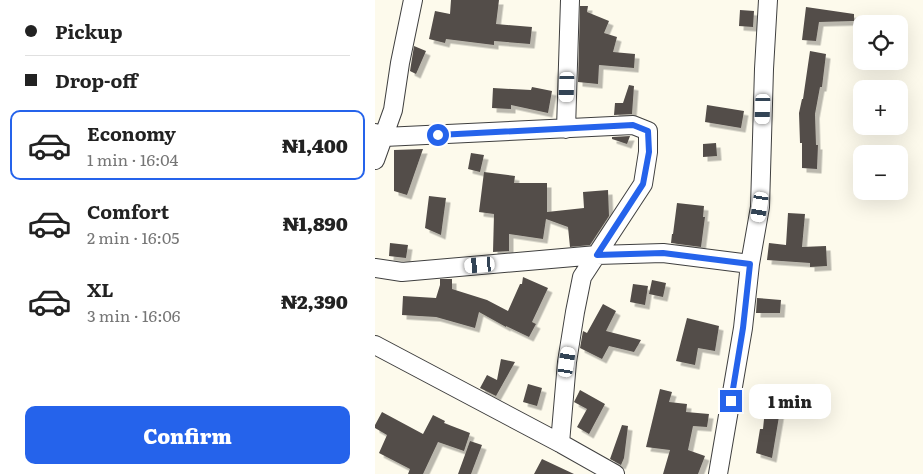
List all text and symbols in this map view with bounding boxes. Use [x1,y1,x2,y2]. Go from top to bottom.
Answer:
map controls [853,15,908,200]
button: locate [853,15,908,70]
text: Pickup [55,17,123,45]
text: Drop-off [55,66,138,94]
car [558,72,575,102]
button: + [853,80,908,135]
car [754,94,771,124]
text: Economy [87,119,176,147]
icon: car [27,123,72,168]
route start [427,124,449,146]
text: ₦1,400 [282,131,348,159]
button: − [853,145,908,200]
text: 1 min · 16:04 [87,147,178,171]
car [750,191,769,223]
text: Comfort [87,197,169,225]
icon: car [27,201,72,246]
text: ₦1,890 [283,209,348,237]
text: 2 min · 16:05 [87,225,179,249]
car [464,256,495,274]
text: XL [87,275,114,303]
icon: car [27,279,72,324]
text: ₦2,390 [281,287,348,315]
text: 3 min · 16:06 [87,303,180,327]
car [557,346,576,378]
callout: 1 min [749,384,831,418]
text: 1 min [768,389,812,413]
route end [720,390,742,412]
button: Confirm [25,406,350,464]

